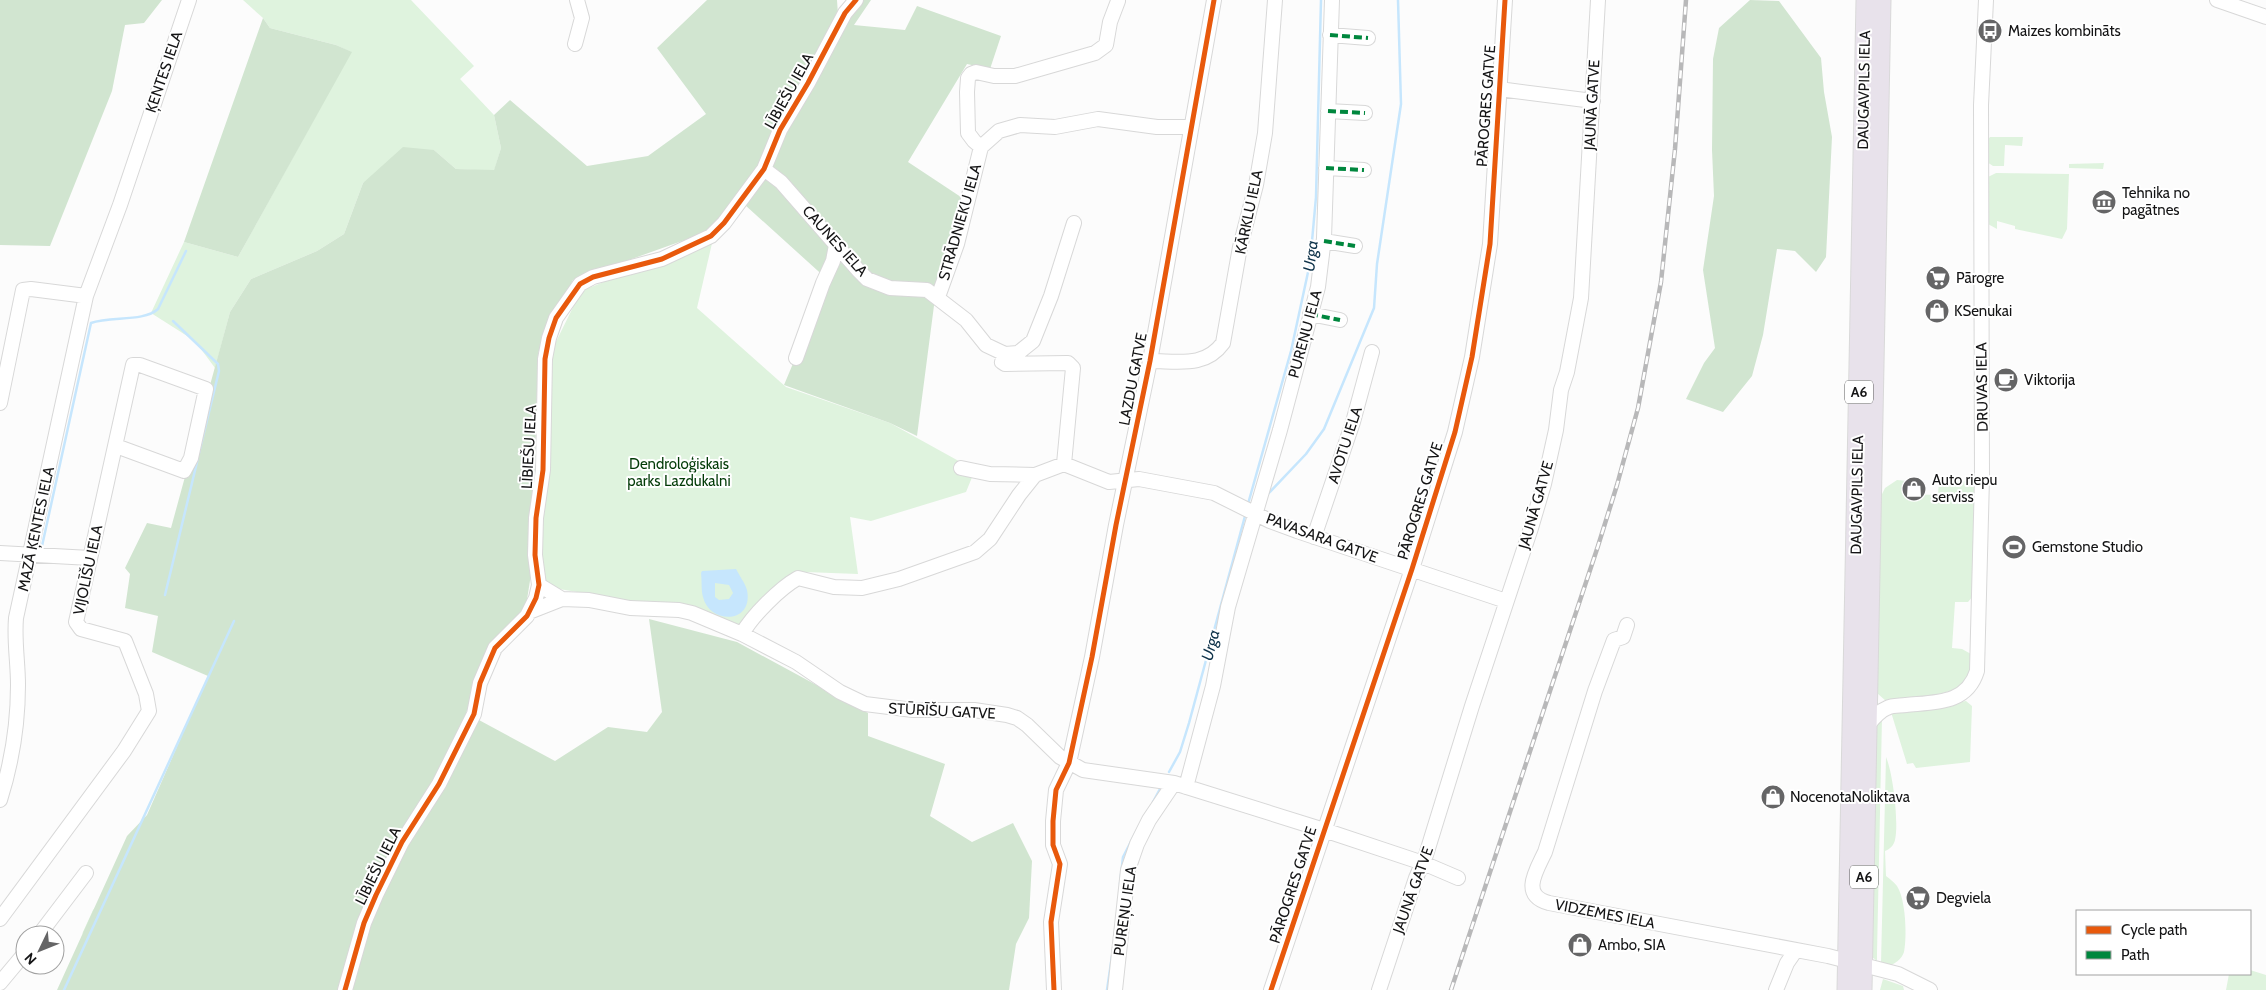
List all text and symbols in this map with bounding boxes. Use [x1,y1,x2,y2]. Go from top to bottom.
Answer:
bus stop icon: Maizes kombināts [1977,18,2003,44]
place label: Maizes kombināts [2008,22,2121,40]
street label: ĶENTES IELA [142,28,187,115]
street label: DAUGAVPILS IELA [1854,29,1874,150]
street label: PĀROGRES GATVE [1473,45,1499,167]
street label: LĪBIEŠU IELA [760,49,818,132]
street label: JAUNĀ GATVE [1581,59,1603,152]
street label: STRĀDNIEKU IELA [935,161,985,282]
street label: KĀRKLU IELA [1231,168,1267,256]
place label: Tehnika no pagātnes [2122,184,2190,219]
museum icon: Tehnika no pagātnes [2091,189,2117,215]
street label: CAUNES IELA [799,202,872,281]
water label: Urga [1299,239,1322,273]
supermarket icon: Pārogre [1925,265,1951,291]
place label: Pārogre [1956,269,2005,287]
street label: PUREŅU IELA [1285,287,1327,380]
shop icon: KSenukai [1924,298,1950,324]
place label: KSenukai [1954,302,2012,320]
street label: LAZDU GATVE [1115,331,1151,427]
street label: DRUVAS IELA [1972,341,1992,432]
cafe icon: Viktorija [1993,367,2019,393]
place label: Viktorija [2024,371,2076,389]
road number: A6 [1845,381,1873,404]
street label: LĪBIEŠU IELA [517,404,540,490]
street label: AVOTU IELA [1324,404,1366,486]
street label: DAUGAVPILS IELA [1847,434,1867,555]
street label: PĀROGRES GATVE [1394,440,1446,562]
park label: Dendroloģiskais parks Lazdukalni [627,455,731,490]
street label: JAUNĀ GATVE [1515,459,1557,552]
street label: MAZĀ ĶENTES IELA [14,464,59,593]
place label: Auto riepu serviss [1932,471,1997,506]
shop icon: Auto riepu serviss [1901,476,1927,502]
street label: PAVASARA GATVE [1264,509,1380,567]
street label: VIJOLĪŠU IELA [69,522,106,617]
sports icon: Gemstone Studio [2001,534,2027,560]
place label: Gemstone Studio [2032,538,2143,556]
water label: Urga [1197,628,1224,663]
street label: STŪRĪŠU GATVE [888,698,996,723]
shop icon: NocenotaNoliktava [1760,784,1786,810]
place label: NocenotaNoliktava [1790,788,1911,806]
street label: LĪBIEŠU IELA [351,823,405,908]
street label: PĀROGRES GATVE [1266,824,1320,946]
street label: JAUNĀ GATVE [1389,844,1437,937]
street label: PUREŅU IELA [1110,864,1141,957]
road number: A6 [1850,866,1878,889]
supermarket icon: Degviela [1905,885,1931,911]
place label: Degviela [1936,889,1992,907]
street label: VIDZEMES IELA [1553,895,1657,933]
legend [2076,910,2251,975]
text: Cycle path [2121,921,2187,939]
north arrow [15,925,65,975]
shop icon: Ambo, SIA [1567,932,1593,958]
place label: Ambo, SIA [1598,936,1666,954]
text: Path [2121,946,2150,964]
text: N [21,949,40,969]

